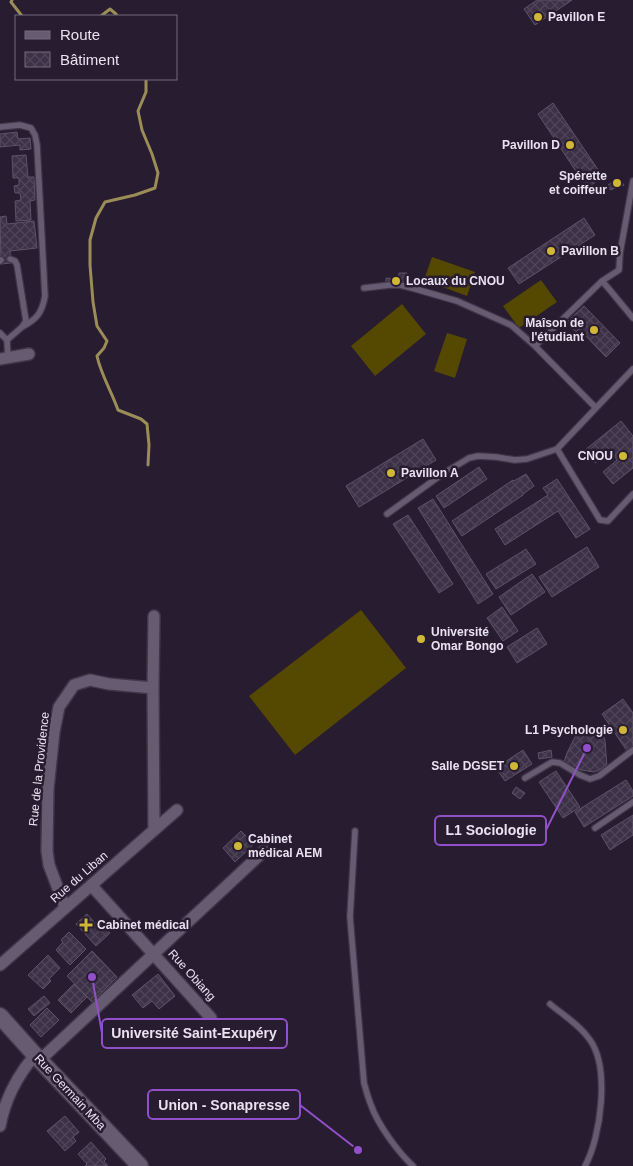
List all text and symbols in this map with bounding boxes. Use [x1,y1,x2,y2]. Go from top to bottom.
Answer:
place label: Pavillon E [548,10,605,24]
marker: Pavillon E [532,11,544,23]
legend [15,15,178,80]
text: Route [60,26,100,43]
text: Bâtiment [60,51,120,68]
place label: Pavillon D [502,138,560,152]
marker: Pavillon D [564,139,576,151]
place label: Spérette et coiffeur [549,169,607,197]
marker: Spérette et coiffeur [611,177,623,189]
place label: Pavillon B [561,244,619,258]
marker: Pavillon B [545,245,557,257]
place label: Locaux du CNOU [406,274,505,288]
marker: Locaux du CNOU [390,275,402,287]
place label: Maîson de l'étudiant [525,316,584,344]
marker: Maîson de l'étudiant [588,324,600,336]
place label: CNOU [578,449,613,463]
marker: CNOU [617,450,629,462]
place label: Pavillon A [401,466,459,480]
marker: Pavillon A [385,467,397,479]
place label: Université Omar Bongo [431,625,504,653]
marker: Université Omar Bongo [415,633,427,645]
street label: Rue de la Providence [26,711,52,827]
place label: L1 Psychologie [525,723,613,737]
marker: L1 Psychologie [617,724,629,736]
place label: Salle DGSET [431,759,505,773]
marker: Salle DGSET [508,760,520,772]
callout: L1 Sociologie [435,816,546,845]
text: L1 Sociologie [445,822,537,838]
place label: Cabinet médical AEM [248,832,322,860]
marker: Cabinet médical AEM [232,840,244,852]
street label: Rue du Liban [47,848,111,906]
marker: Cabinet médical [79,918,93,932]
place label: Cabinet médical [97,918,189,932]
street label: Rue Obiang [165,947,219,1003]
callout: Université Saint-Exupéry [102,1019,287,1048]
text: Université Saint-Exupéry [111,1025,277,1041]
street label: Rue Germain Mba [31,1051,109,1133]
callout: Union - Sonapresse [148,1090,300,1119]
text: Union - Sonapresse [158,1097,290,1113]

